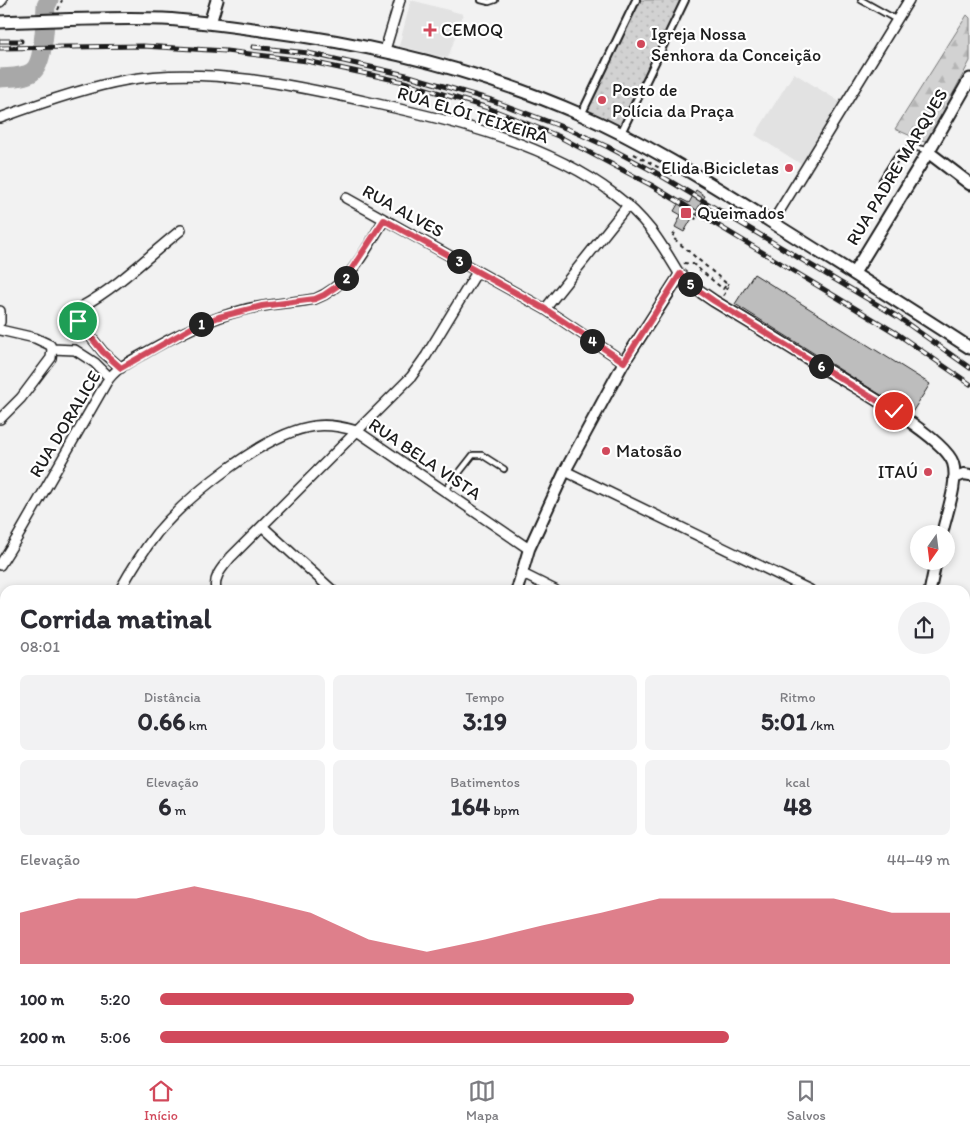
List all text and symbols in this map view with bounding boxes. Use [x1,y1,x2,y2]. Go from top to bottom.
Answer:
place label: CEMOQ [441,19,503,41]
marker: CEMOQ [423,23,437,37]
place label: Igreja Nossa Senhora da Conceição [651,23,821,66]
marker: Igreja Nossa Senhora da Conceição [635,38,647,50]
place label: Posto de Polícia da Praça [612,79,735,122]
street label: RUA ELÓI TEIXEIRA [395,82,552,149]
street label: RUA PADRE MARQUES [841,85,953,249]
marker: Posto de Polícia da Praça [596,94,608,106]
place label: Elida Bicicletas [661,157,779,179]
marker: Elida Bicicletas [783,162,795,174]
street label: RUA ALVES [358,180,448,242]
place label: Queimados [697,202,785,224]
marker: Queimados [679,206,693,220]
pin: 3 [446,248,472,274]
text: 3 [456,253,463,270]
pin: 2 [334,266,358,290]
text: 2 [343,270,350,287]
pin: 5 [678,272,702,296]
text: 5 [687,276,694,293]
pin [57,300,99,342]
icon: arrive [64,307,92,335]
pin: 1 [188,312,214,336]
text: 1 [198,316,205,333]
pin: 4 [580,328,604,354]
text: 4 [588,333,597,350]
pin: 6 [808,354,834,378]
text: 6 [818,358,825,375]
street label: RUA DORALICE [24,367,106,481]
pin [873,390,915,432]
icon: check [880,397,908,425]
street label: RUA BELA VISTA [364,413,486,505]
place label: Matosão [616,440,682,462]
marker: Matosão [600,445,612,457]
place label: ITAÚ [878,461,918,483]
marker: ITAÚ [922,466,934,478]
north arrow [910,525,955,570]
map controls [910,525,955,570]
text: Corrida matinal [20,601,211,635]
button: share [898,602,950,654]
text: 08:01 [20,637,60,656]
text: Distância [144,689,201,706]
text: Tempo [466,689,504,706]
text: Ritmo [780,689,816,706]
text: 0.66 [137,706,186,736]
text: 3:19 [463,706,507,736]
text: 5:01 [761,706,807,736]
text: km [186,717,207,734]
text: /km [807,717,835,734]
text: Elevação [146,774,199,791]
text: Batimentos [450,774,520,791]
text: kcal [785,774,810,791]
text: 6 [158,791,171,821]
text: 164 [451,791,490,821]
text: 48 [783,791,812,821]
text: m [171,802,186,819]
text: bpm [490,802,519,819]
text: Elevação [20,850,80,869]
text: 44–49 m [887,850,950,869]
text: 100 m [20,990,64,1009]
text: 5:20 [100,990,131,1009]
text: 200 m [20,1028,65,1047]
text: 5:06 [100,1028,131,1047]
tab: Início [144,1077,178,1124]
tab: Mapa [466,1077,499,1124]
tab: Salvos [787,1077,826,1124]

